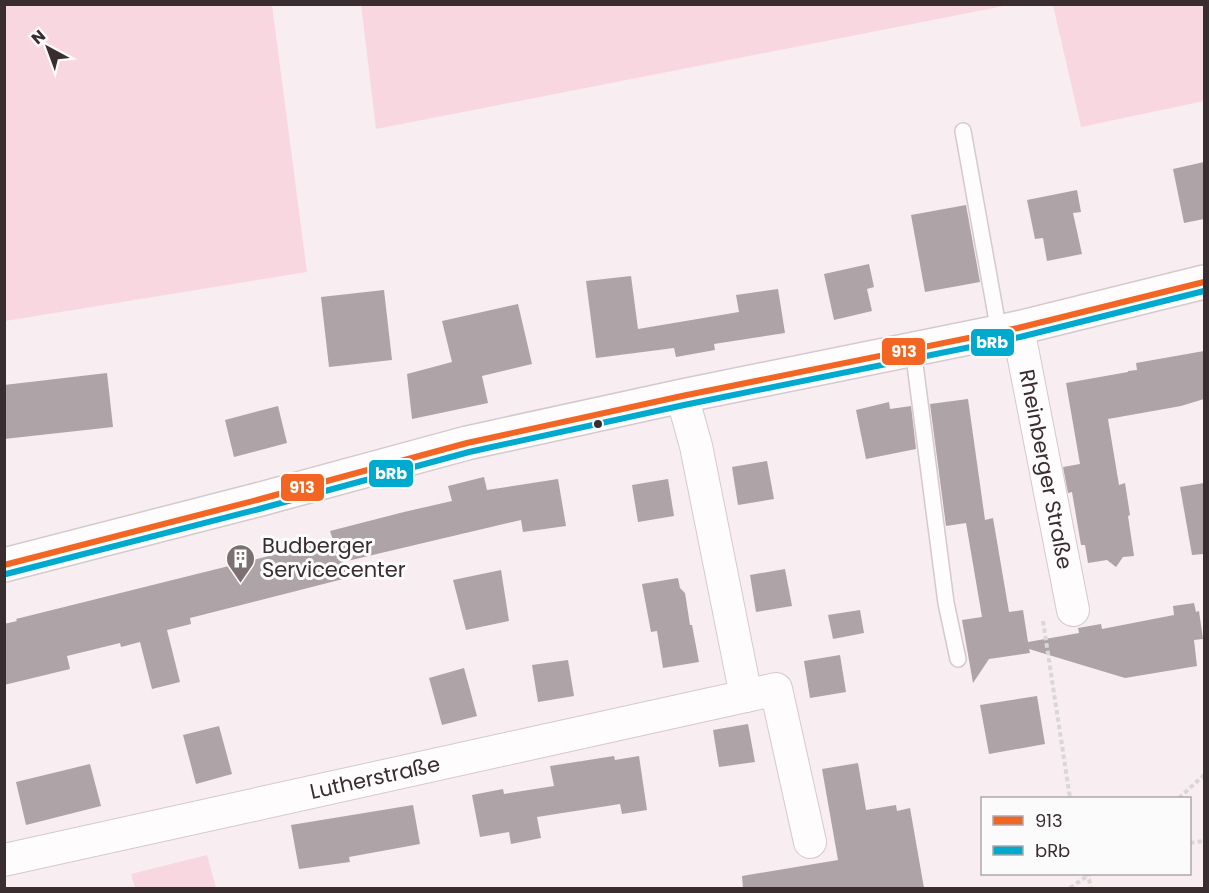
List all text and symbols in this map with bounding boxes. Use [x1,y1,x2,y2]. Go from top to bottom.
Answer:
north arrow [18,18,78,78]
text: N [26,24,51,50]
line badge: bRb [970,328,1015,357]
text: bRb [976,331,1008,354]
line badge: 913 [881,337,926,366]
text: 913 [891,340,917,363]
street label: Rheinberger Straße [1012,367,1080,572]
unlabelled marker [592,418,604,430]
line badge: bRb [368,459,414,488]
text: bRb [375,462,407,485]
line badge: 913 [280,473,325,502]
text: 913 [289,476,315,499]
place label: Budberger Servicecenter [262,531,406,584]
building icon: Budberger Servicecenter [225,542,257,584]
street label: Lutherstraße [307,749,443,806]
legend [981,797,1191,875]
text: 913 [1035,808,1063,833]
text: bRb [1035,838,1070,863]

